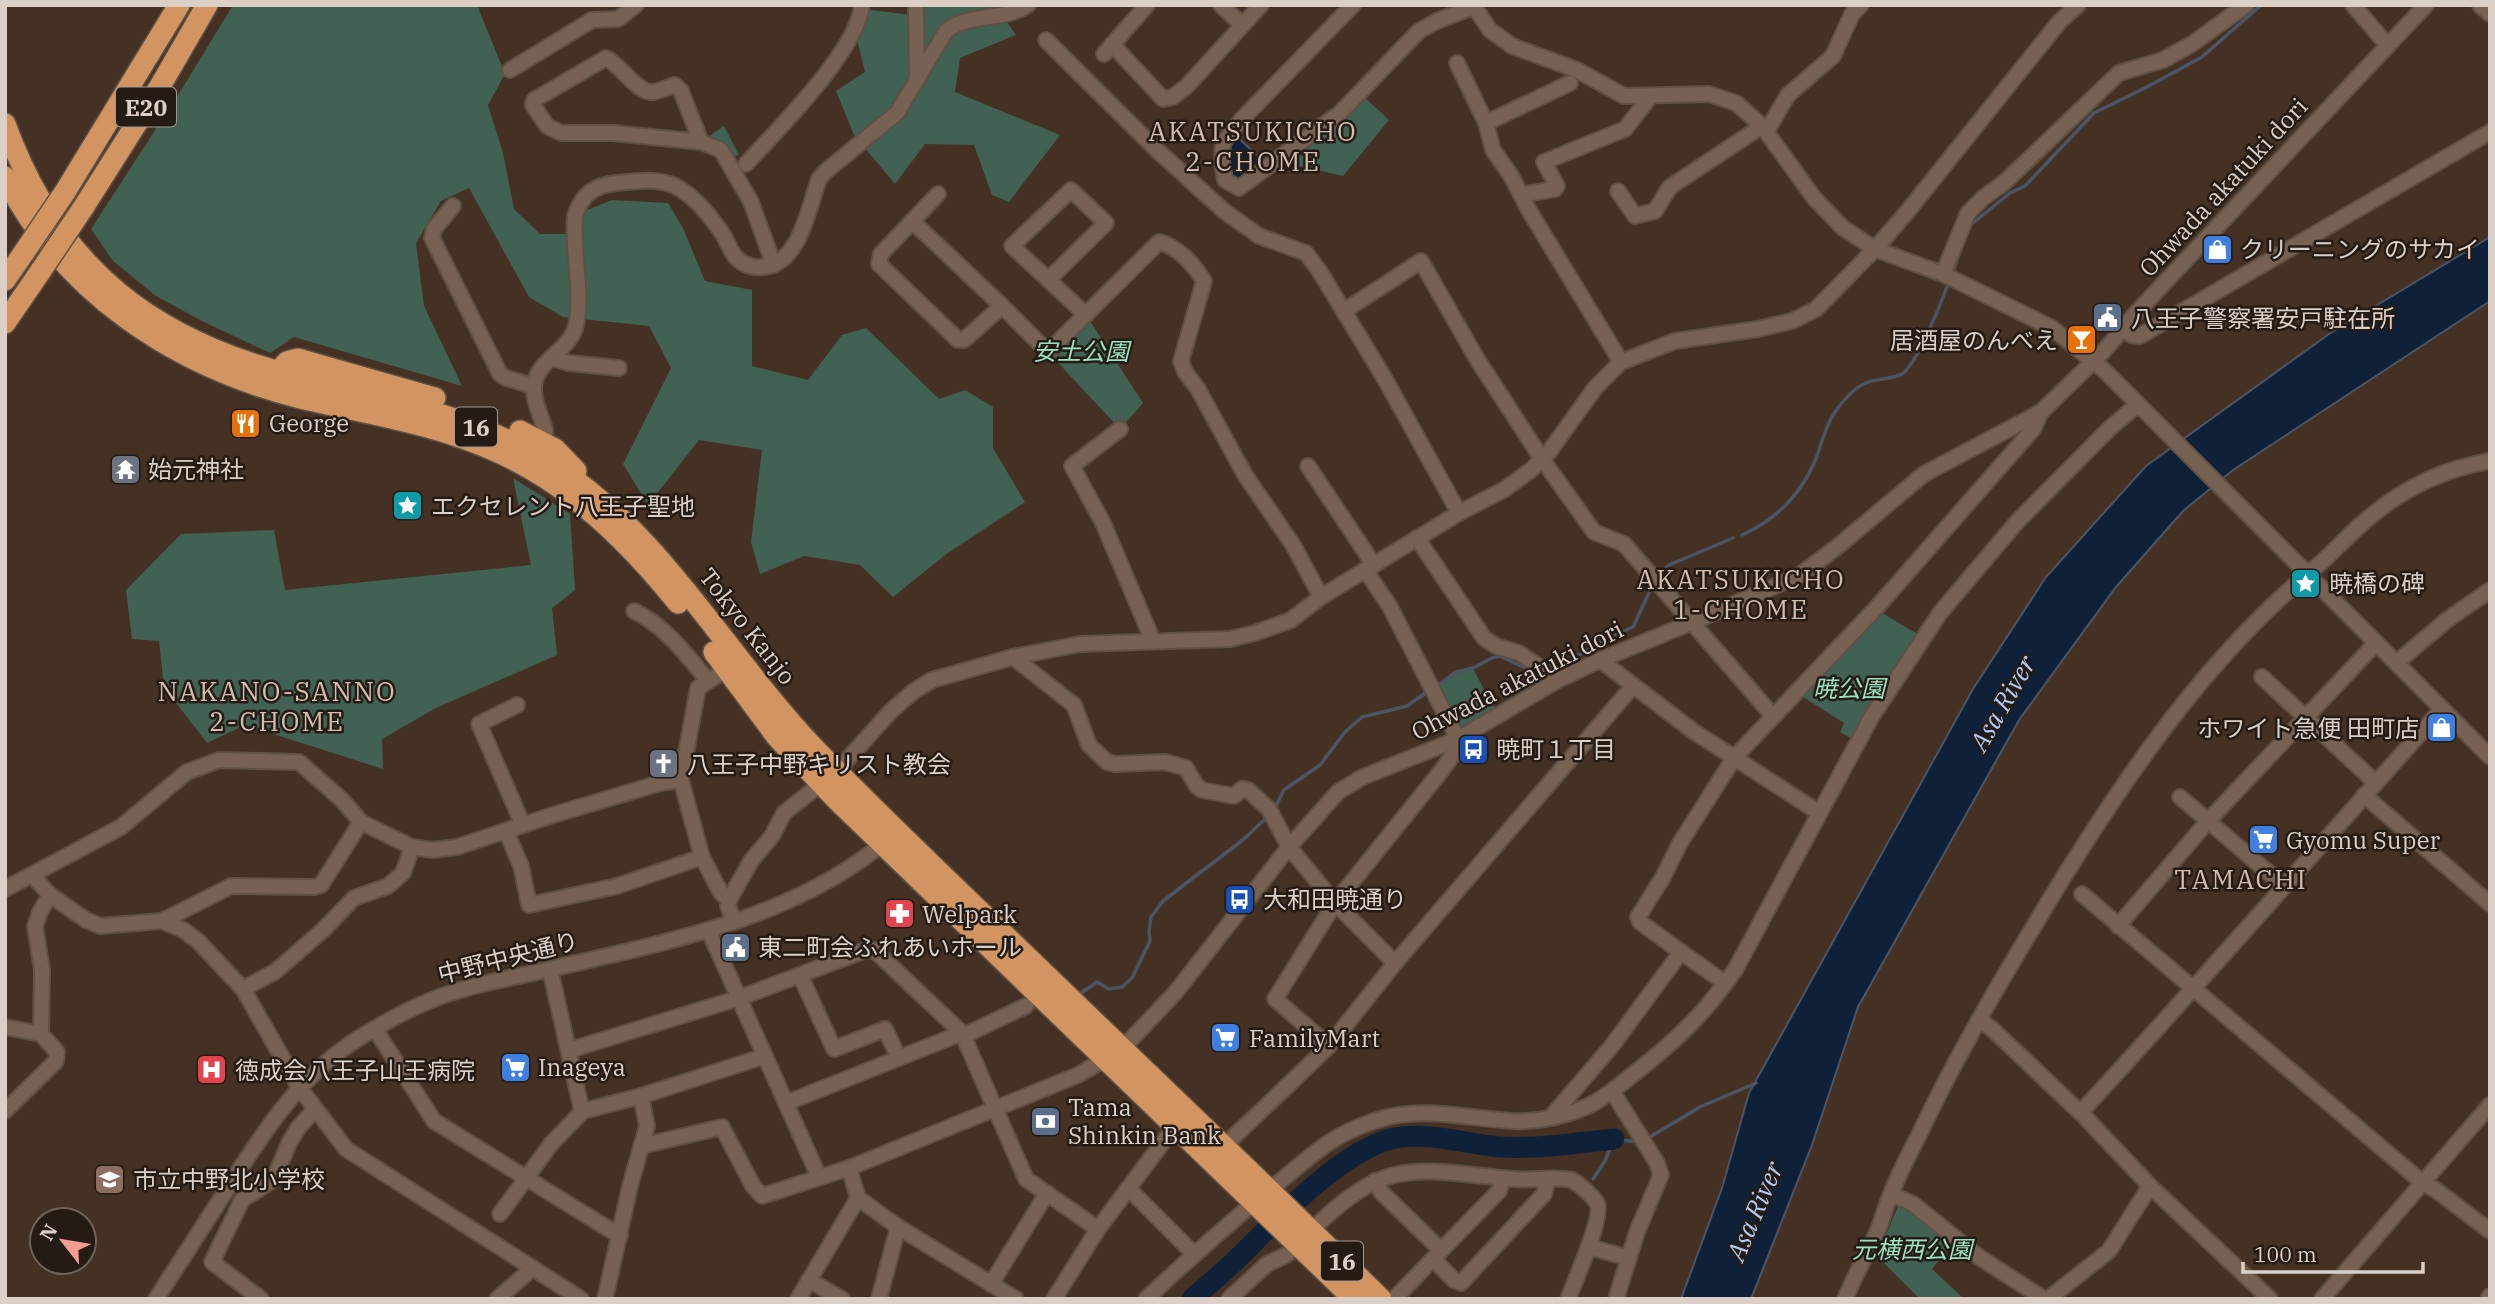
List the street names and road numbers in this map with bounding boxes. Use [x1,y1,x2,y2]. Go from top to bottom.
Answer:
road number: E20 [116,88,176,127]
street label: Ohwada akatuki dori [2132,91,2314,283]
road number: 16 [455,408,497,446]
street label: Tokyo Kanjo [692,561,804,691]
street label: Ohwada akatuki dori [1406,613,1628,747]
street label: 中野中央通り [434,924,582,990]
road number: 16 [1321,1242,1363,1280]

